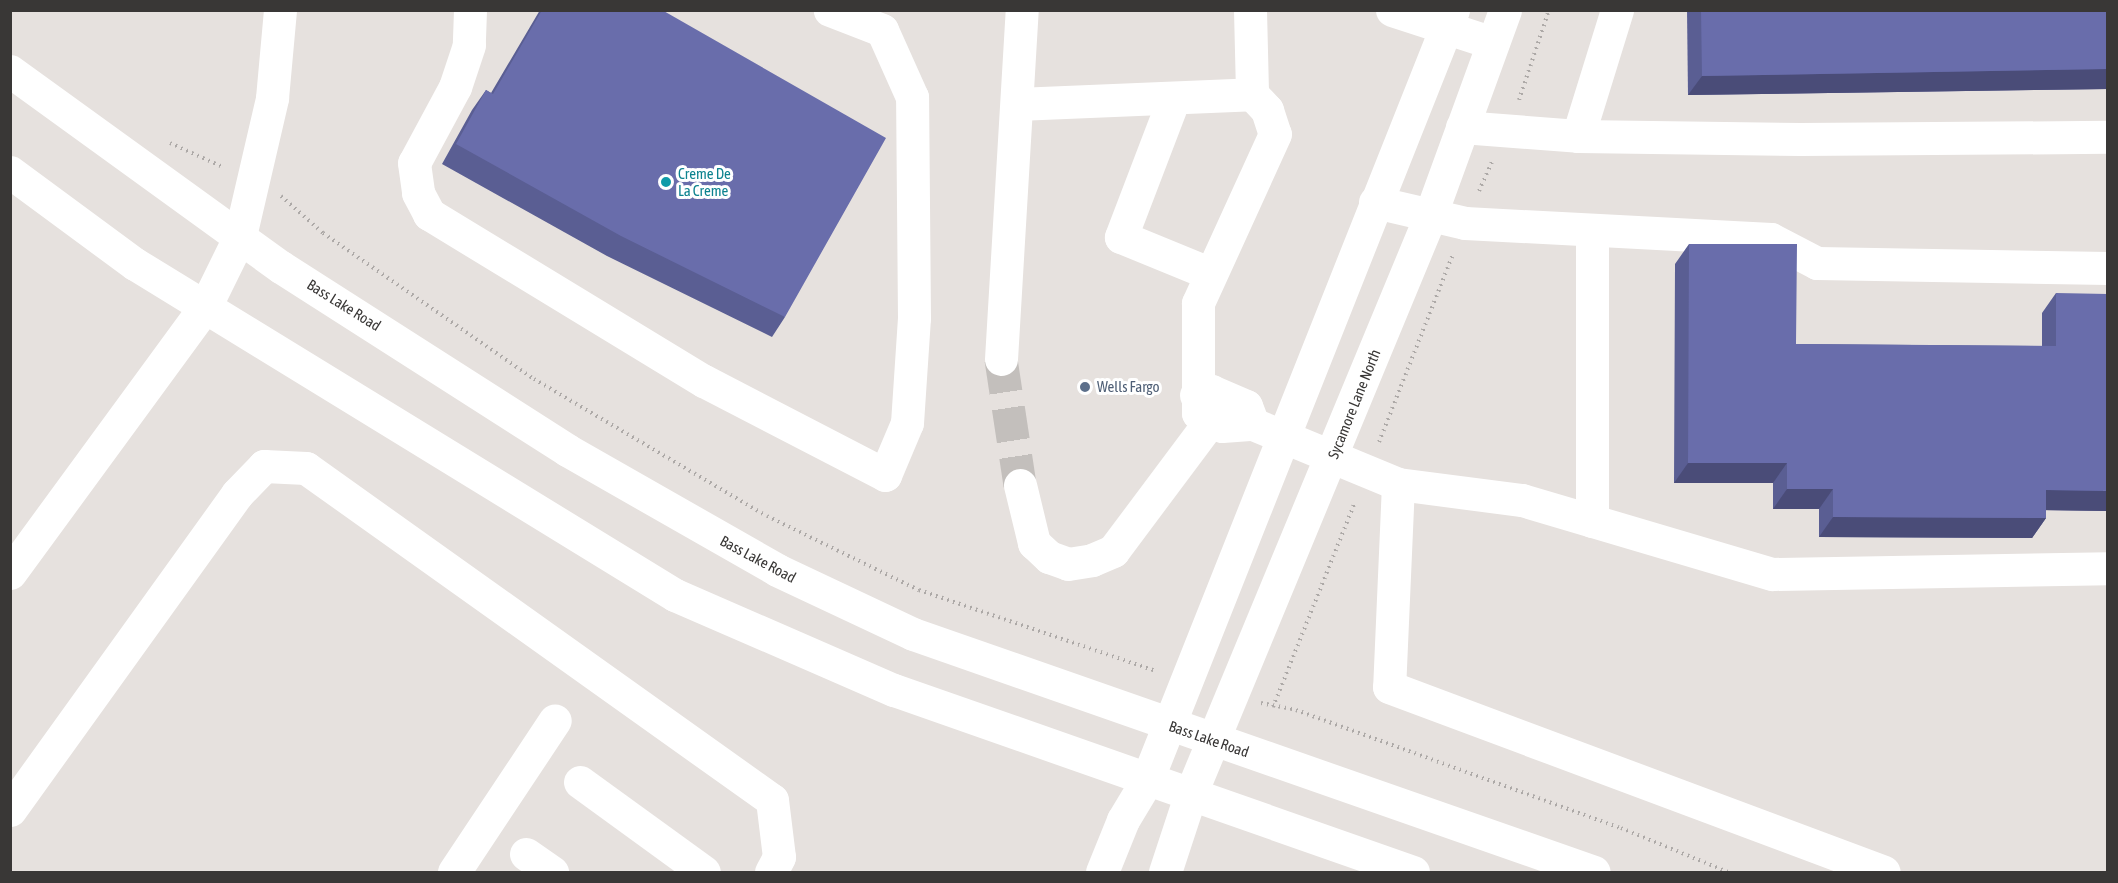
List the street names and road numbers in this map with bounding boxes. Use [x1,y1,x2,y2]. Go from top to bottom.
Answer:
street label: Bass Lake Road [304,275,384,335]
street label: Sycamore Lane North [1324,347,1384,461]
street label: Bass Lake Road [717,531,799,587]
street label: Bass Lake Road [1167,717,1251,761]

